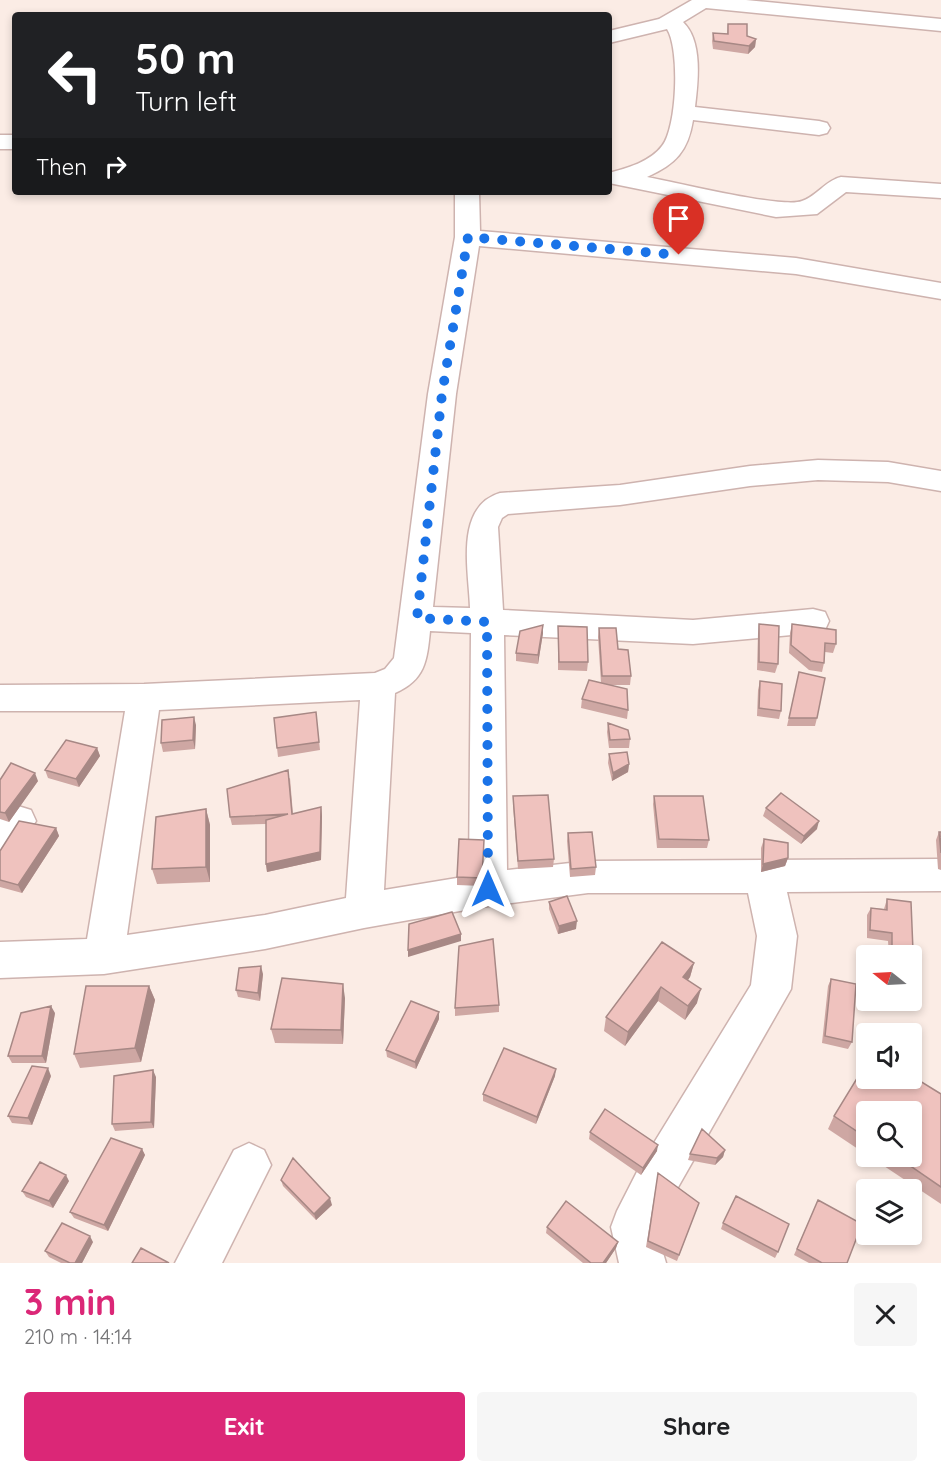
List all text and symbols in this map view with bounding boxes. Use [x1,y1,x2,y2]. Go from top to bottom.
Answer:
text: 50 m [135,32,235,85]
icon: left [36,36,114,114]
text: Turn left [135,84,237,118]
icon: right [99,150,132,183]
text: Then [36,153,87,181]
pin [653,193,704,255]
icon: arrive [662,202,695,235]
position arrow [456,857,520,921]
north arrow [856,945,922,1011]
map controls [856,945,922,1245]
button: sound [856,1023,922,1089]
button: search [856,1101,922,1167]
button: layers [856,1179,922,1245]
text: 3 min [24,1279,117,1324]
button: close [854,1283,917,1346]
text: 210 m · 14:14 [24,1324,132,1349]
button: Exit [24,1392,465,1461]
button: Share [477,1392,917,1461]

